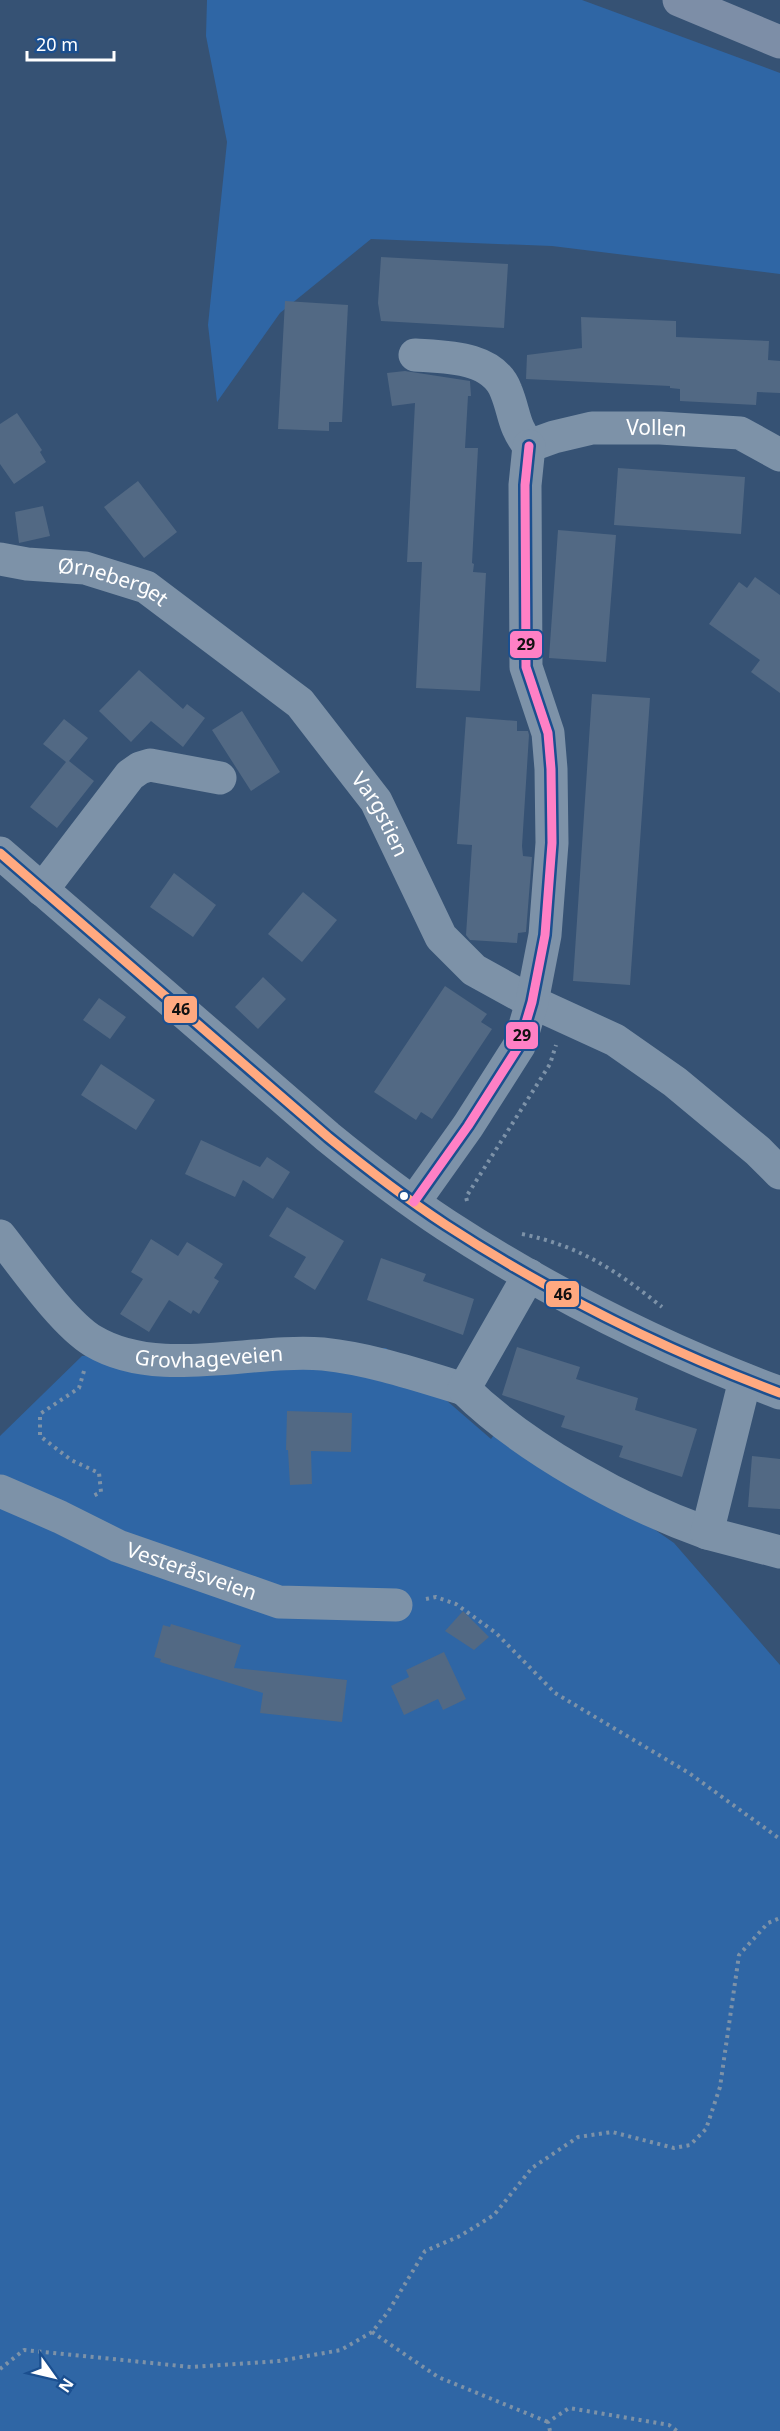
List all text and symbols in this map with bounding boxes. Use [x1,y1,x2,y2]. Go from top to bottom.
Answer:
scale bar [27,24,114,62]
text: 20 m [36,32,78,56]
street label: Vollen [626,413,688,443]
street label: Ørneberget [57,551,175,612]
line badge: 29 [509,630,543,659]
text: 29 [517,633,535,655]
street label: Vargstien [346,766,416,861]
line badge: 46 [163,995,198,1024]
text: 46 [172,998,190,1020]
line badge: 29 [505,1021,539,1050]
text: 29 [513,1024,531,1046]
unlabelled marker [398,1190,410,1202]
line badge: 46 [545,1280,580,1308]
text: 46 [554,1283,572,1305]
street label: Grovhageveien [133,1339,284,1374]
street label: Vesteråsveien [123,1535,261,1606]
north arrow [24,2347,84,2407]
text: N [54,2374,79,2397]

